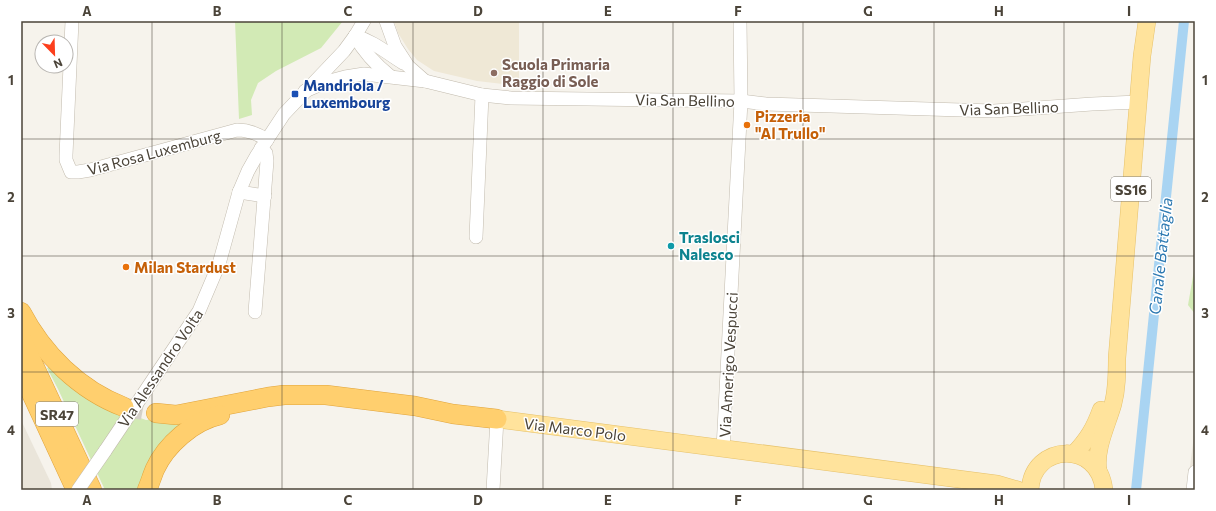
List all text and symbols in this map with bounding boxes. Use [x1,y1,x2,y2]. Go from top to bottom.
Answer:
text: A [82,3,92,19]
text: B [213,3,222,19]
text: C [344,3,353,19]
text: D [473,3,483,19]
text: E [604,3,612,19]
text: F [734,3,742,19]
text: G [863,3,873,19]
text: H [994,3,1004,19]
text: I [1127,3,1131,19]
north arrow [34,34,74,74]
place label: Scuola Primaria Raggio di Sole [502,55,610,90]
text: N [52,56,64,71]
marker: Scuola Primaria Raggio di Sole [489,68,499,78]
text: 1 [8,72,14,88]
text: 1 [1202,72,1208,88]
place label: Mandriola / Luxembourg [303,76,390,111]
marker: Mandriola / Luxembourg [290,89,300,99]
street label: Via San Bellino [635,90,735,110]
street label: Via San Bellino [959,97,1059,119]
place label: Pizzeria "Al Trullo" [755,107,826,142]
marker: Pizzeria "Al Trullo" [742,120,752,130]
street label: Via Rosa Luxemburg [85,125,223,179]
road number: SS16 [1111,177,1151,201]
text: 2 [7,189,15,205]
text: 2 [1201,189,1209,205]
water label: Canale Battaglia [1144,196,1176,316]
place label: Traslosci Nalesco [679,228,740,263]
marker: Traslosci Nalesco [666,241,676,251]
place label: Milan Stardust [134,258,236,276]
marker: Milan Stardust [121,262,131,272]
street label: Via Amerigo Vespucci [715,292,741,438]
text: 3 [7,305,15,321]
street label: Via Alessandro Volta [114,305,206,431]
text: 3 [1201,305,1209,321]
road number: SR47 [36,402,78,426]
street label: Via Marco Polo [523,414,627,444]
text: 4 [7,422,15,438]
text: 4 [1201,422,1209,438]
text: A [82,492,92,508]
text: B [213,492,222,508]
text: C [344,492,353,508]
text: D [473,492,483,508]
text: E [604,492,612,508]
text: F [734,492,742,508]
text: G [863,492,873,508]
text: H [994,492,1004,508]
text: I [1127,492,1131,508]

